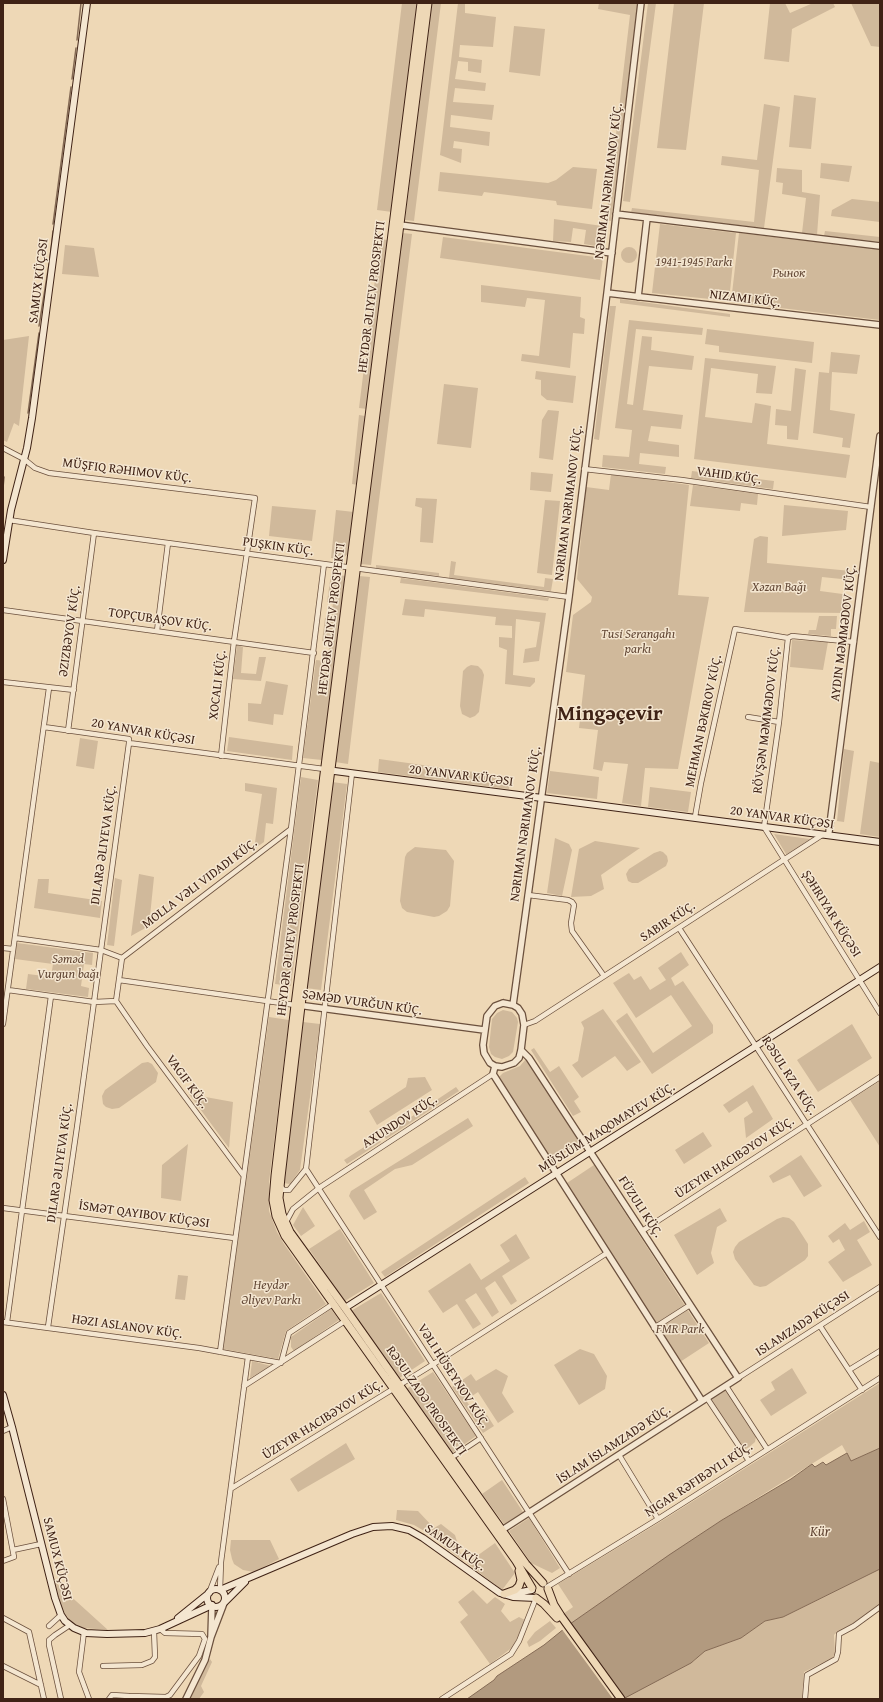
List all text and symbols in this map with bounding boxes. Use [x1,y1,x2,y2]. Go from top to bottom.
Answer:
street label: NƏRIMAN NƏRIMANOV KÜÇ. [592,102,626,260]
street label: HEYDƏR ƏLIYEV PROSPEKTI [355,220,389,374]
street label: SAMUX KÜÇƏSI [26,238,52,324]
park label: 1941-1945 Parkı [656,255,732,271]
park label: Рынок [772,266,806,282]
street label: NIZAMI KÜÇ. [709,287,781,311]
street label: NƏRIMAN NƏRIMANOV KÜÇ. [552,424,586,582]
street label: MÜŞFIQ RƏHIMOV KÜÇ. [62,455,192,487]
street label: VAHID KÜÇ. [696,464,762,488]
street label: PUŞKIN KÜÇ. [242,534,314,560]
street label: HEYDƏR ƏLIYEV PROSPEKTI [315,542,349,696]
street label: AYDIN MƏMMƏDOV KÜÇ. [828,564,860,702]
park label: Xəzan Bağı [752,580,806,596]
street label: ƏZIZBƏYOV KÜÇ. [56,584,84,678]
street label: TOPÇUBAŞOV KÜÇ. [107,605,213,635]
park label: Tusi Serangahı parkı [601,627,675,658]
street label: RÖVŞƏN MƏMMƏDOV KÜÇ. [750,645,784,795]
street label: XOCALI KÜÇ. [206,649,230,721]
street label: MEHMAN BƏKIROV KÜÇ. [682,653,726,789]
district label: Mingəçevir [557,702,663,728]
street label: 20 YANVAR KÜÇƏSI [90,715,196,749]
street label: NƏRIMAN NƏRIMANOV KÜÇ. [507,745,545,903]
street label: 20 YANVAR KÜÇƏSI [408,762,514,790]
street label: DILARƏ ƏLIYEVA KÜÇ. [88,784,120,906]
street label: 20 YANVAR KÜÇƏSI [729,803,835,833]
street label: MOLLA VƏLI VIDADI KÜÇ. [139,836,261,932]
street label: HEYDƏR ƏLIYEV PROSPEKTI [274,863,308,1017]
street label: ŞƏHRIYAR KÜÇƏSI [798,868,864,960]
street label: SABIR KÜÇ. [638,898,698,946]
park label: Səməd Vurgun bağı [37,952,99,983]
street label: SƏMƏD VURĞUN KÜÇ. [301,987,423,1019]
street label: RƏSUL RZA KÜÇ. [758,1034,820,1118]
street label: VAGIF KÜÇ. [162,1052,212,1112]
street label: MÜSLÜM MAQOMAYEV KÜÇ. [536,1080,678,1176]
street label: AXUNDOV KÜÇ. [360,1092,440,1152]
street label: DILARƏ ƏLIYEVA KÜÇ. [44,1102,76,1224]
street label: ÜZEYIR HACIBƏYOV KÜÇ. [673,1114,797,1202]
street label: FÜZULI KÜÇ. [614,1173,666,1241]
street label: İSMƏT QAYIBOV KÜÇƏSI [78,1198,210,1232]
park label: Heydər Əliyev Parkı [241,1278,301,1309]
street label: ISLAMZADƏ KÜÇƏSI [753,1288,853,1360]
street label: HƏZI ASLANOV KÜÇ. [70,1311,184,1343]
street label: VƏLI HÜSEYNOV KÜÇ. [414,1321,492,1431]
park label: FMR Park [656,1322,704,1338]
street label: RƏSULZADƏ PROSPEKTI [382,1343,470,1459]
street label: ÜZEYIR HACIBƏYOV KÜÇ. [260,1377,386,1463]
street label: İSLAM İSLAMZADƏ KÜÇ. [554,1402,674,1488]
street label: NIGAR RƏFIBƏYLI KÜÇ. [642,1439,756,1521]
street label: SAMUX KÜÇƏSI [39,1516,75,1602]
street label: SAMUX KÜÇ. [422,1521,488,1575]
water label: Kür [810,1524,830,1540]

